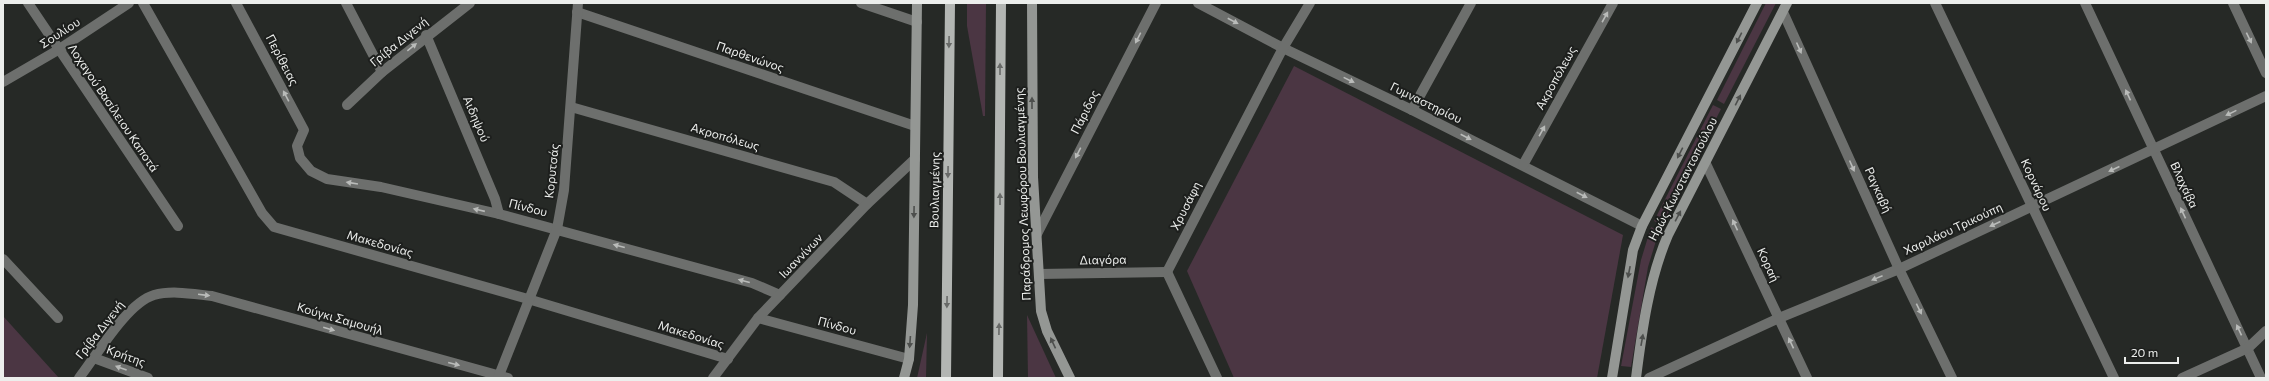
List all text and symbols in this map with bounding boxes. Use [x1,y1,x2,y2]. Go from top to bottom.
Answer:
one-way arrow [1601,12,1608,23]
street label: Σουλίου [37,14,82,50]
street label: Γρίβα Διγενή [367,14,430,69]
one-way arrow [1227,18,1238,25]
street label: Περίθειας [264,32,302,87]
one-way arrow [1135,32,1141,43]
one-way arrow [1736,32,1742,43]
one-way arrow [2246,32,2252,44]
one-way arrow [946,36,952,49]
street label: Παρθενώνος [715,38,786,74]
street label: Λοχαγού Βασίλειου Καποτά [66,41,162,174]
one-way arrow [1796,42,1802,53]
one-way arrow [406,43,417,52]
street label: Ακροπόλεως [1532,43,1578,112]
one-way arrow [997,62,1003,75]
one-way arrow [1343,76,1354,83]
street label: Γυμναστηρίου [1388,79,1465,126]
street label: Παράδρομος Λεωφόρου Βουλιαγμένης [1011,87,1033,301]
street label: Πάριδος [1067,87,1101,136]
one-way arrow [2125,89,2131,101]
one-way arrow [283,90,289,102]
street label: Αιδηψού [461,94,493,144]
one-way arrow [1735,94,1741,106]
one-way arrow [1029,96,1035,109]
one-way arrow [2225,110,2237,116]
street label: Ηρώς Κωνσταντοπούλου [1645,114,1719,243]
street label: Ακροπόλεως [689,120,761,153]
one-way arrow [1538,125,1545,137]
one-way arrow [1460,134,1471,140]
street label: Κορυτσάς [541,143,561,199]
one-way arrow [1075,147,1082,159]
one-way arrow [1676,148,1683,159]
street label: Βουλιαγμένης [926,152,942,228]
street label: Κορνάρου [2019,156,2055,213]
street label: Βλαχάβα [2168,159,2202,210]
one-way arrow [1849,160,1855,172]
street label: Ραγκαβή [1863,165,1895,215]
one-way arrow [945,166,951,179]
one-way arrow [2108,166,2119,172]
street label: Χρυσάφη [1167,179,1203,232]
one-way arrow [346,180,358,186]
one-way arrow [1576,192,1587,198]
one-way arrow [996,193,1003,205]
street label: Πίνδου [507,195,549,219]
street label: Χαριλάου Τρικούπη [1901,199,2004,257]
one-way arrow [911,206,917,219]
one-way arrow [473,207,485,213]
one-way arrow [2180,207,2186,218]
one-way arrow [1675,210,1681,221]
one-way arrow [1732,219,1738,231]
one-way arrow [1989,221,2001,227]
street label: Μακεδονίας [346,227,415,259]
street label: Ιωαννίνων [776,230,825,280]
one-way arrow [612,243,624,249]
street label: Κοραή [1755,245,1783,284]
street label: Διαγόρα [1079,252,1127,266]
one-way arrow [1626,266,1632,278]
one-way arrow [1872,275,1883,281]
one-way arrow [738,278,750,284]
one-way arrow [198,292,210,298]
one-way arrow [944,296,950,309]
street label: Γρίβα Διγενή [72,297,126,361]
street label: Κούγκι Σαμουήλ [296,299,386,337]
one-way arrow [1916,304,1922,315]
street label: Πίνδου [816,313,858,337]
street label: Μακεδονίας [657,317,726,351]
one-way arrow [996,322,1002,335]
one-way arrow [2236,324,2242,336]
one-way arrow [323,326,335,332]
one-way arrow [1639,333,1645,346]
one-way arrow [907,336,914,348]
one-way arrow [1050,337,1056,348]
one-way arrow [1788,337,1794,348]
scale bar [2125,339,2178,365]
street label: Κρήτης [105,342,148,369]
text: 20 m [2131,345,2158,359]
one-way arrow [449,361,461,367]
one-way arrow [115,365,127,371]

